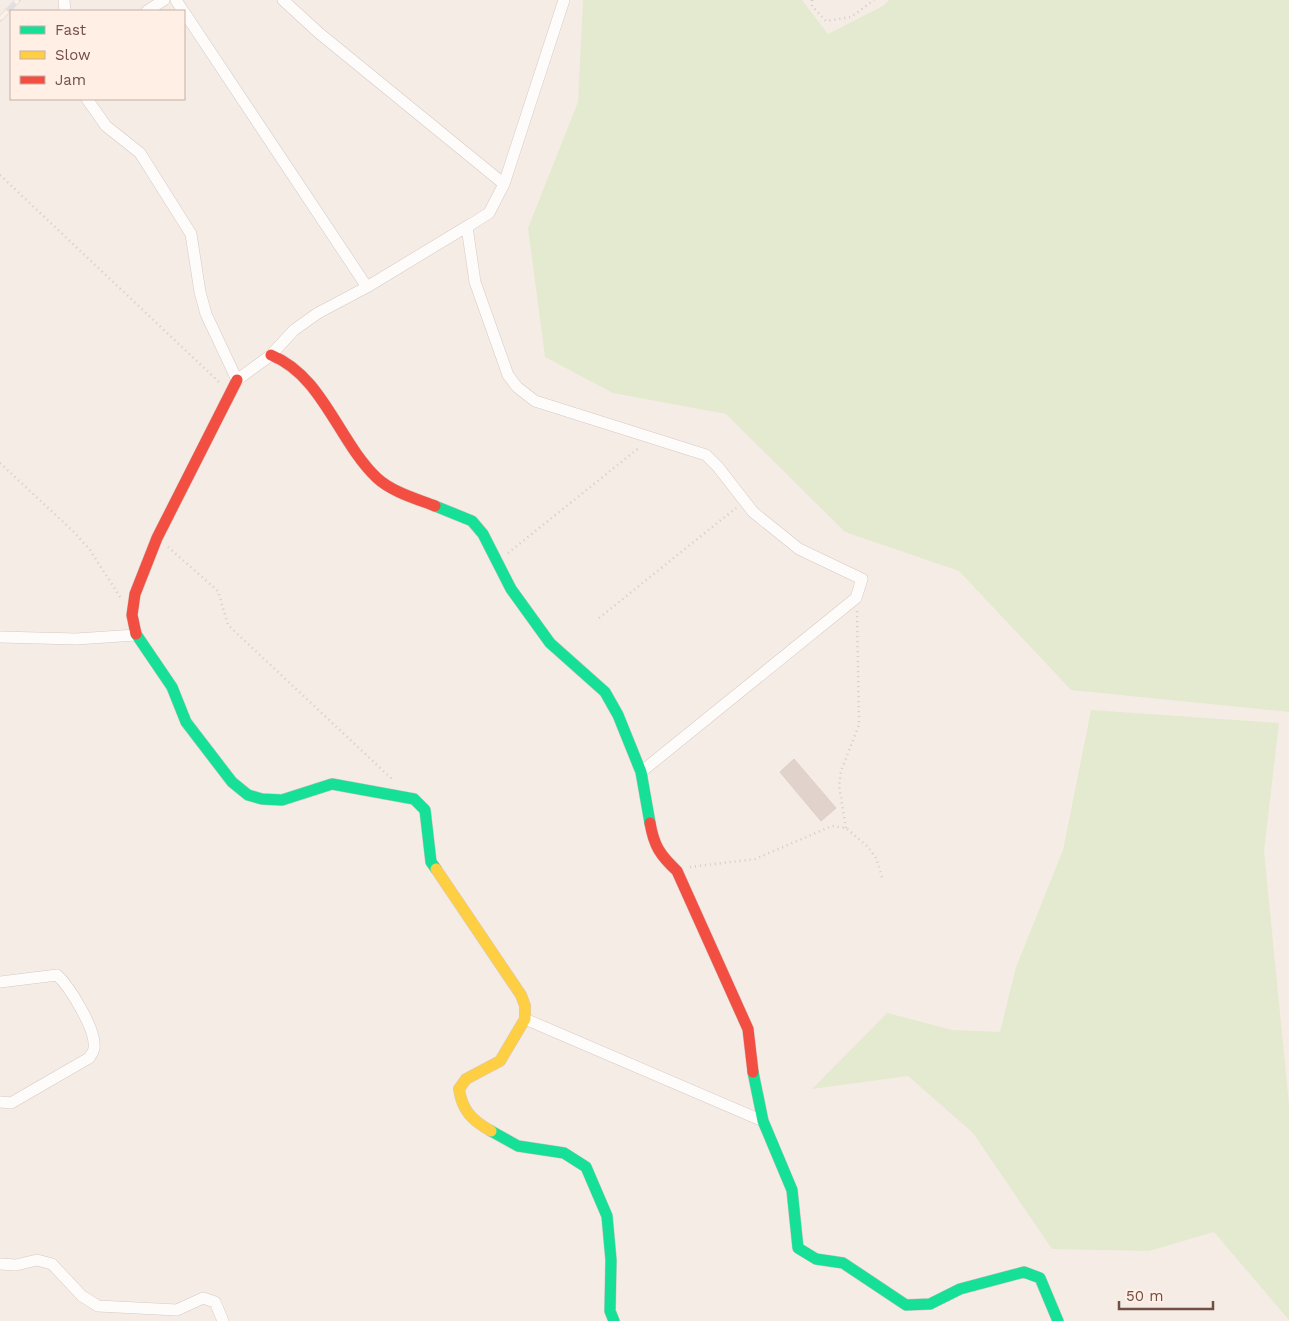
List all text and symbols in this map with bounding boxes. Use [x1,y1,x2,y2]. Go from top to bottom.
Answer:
legend [10,10,185,100]
text: Fast [55,21,87,39]
text: Slow [55,46,91,64]
text: Jam [55,71,86,89]
scale bar [1119,1278,1213,1310]
text: 50 m [1126,1287,1163,1305]

